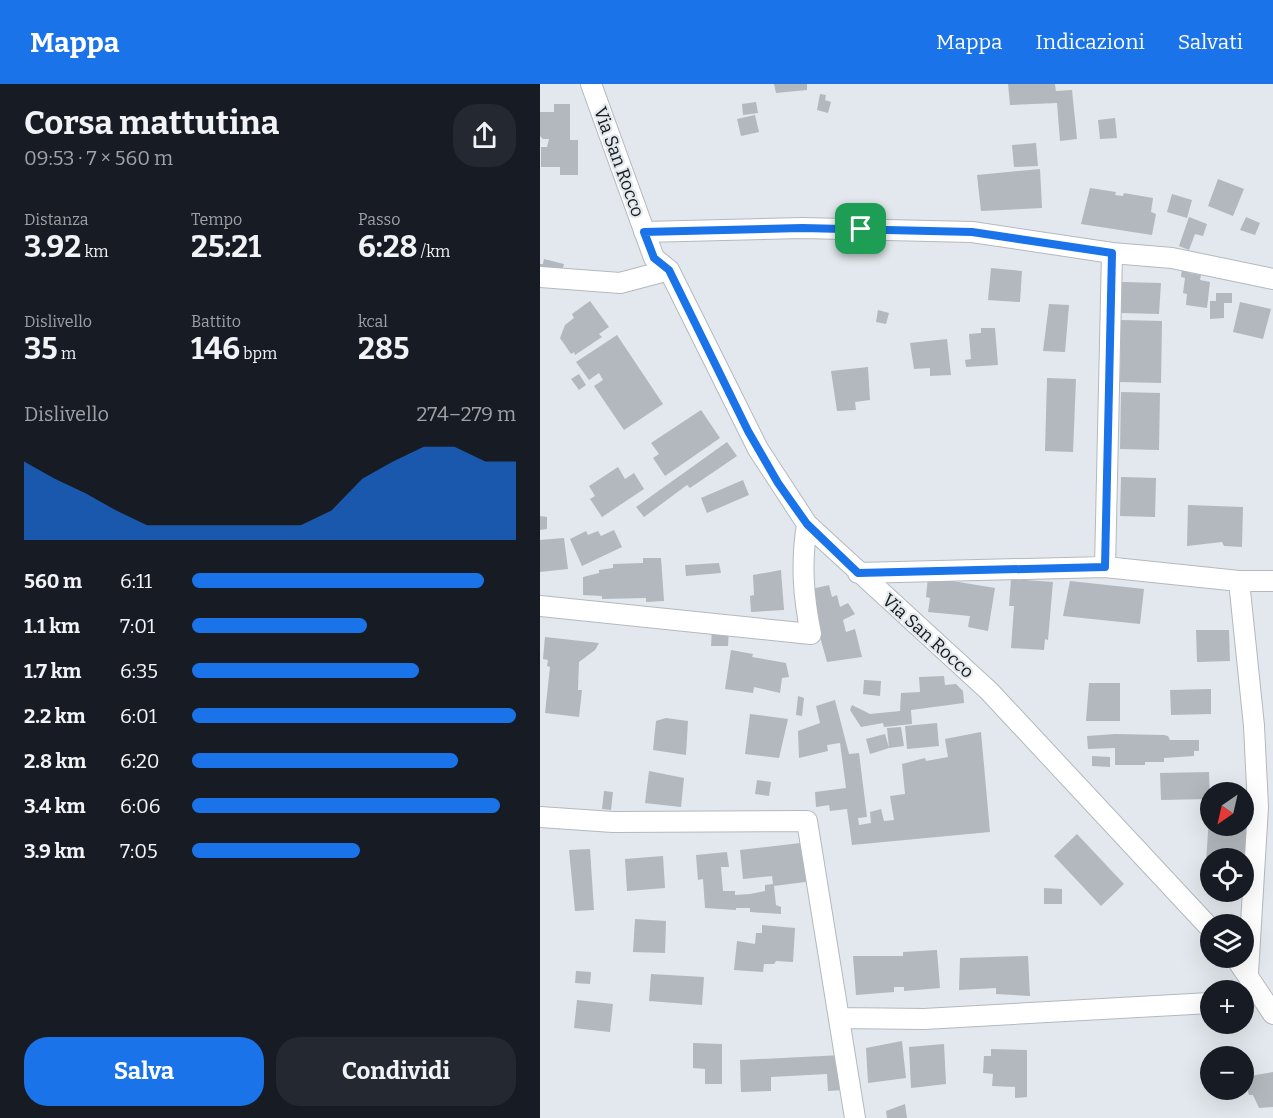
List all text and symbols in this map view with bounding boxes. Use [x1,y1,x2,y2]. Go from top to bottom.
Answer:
text: Mappa [30,26,120,59]
text: Mappa [936,29,1002,55]
text: Indicazioni [1035,29,1145,55]
text: Salvati [1178,29,1243,55]
text: Corsa mattutina [24,103,279,143]
button: share [453,104,516,167]
street label: Via San Rocco [589,104,649,220]
text: 09:53 · 7 × 560 m [24,146,173,170]
pin [835,203,886,254]
text: Distanza [24,210,89,229]
text: Tempo [191,210,242,229]
text: Passo [358,210,400,229]
icon: arrive [844,212,877,245]
text: 3.92 [24,229,81,265]
text: 25:21 [191,229,261,265]
text: 6:28 [358,229,418,265]
text: km [81,242,108,261]
text: /km [418,242,450,261]
text: Dislivello [24,312,92,331]
text: Battito [191,312,241,331]
text: kcal [358,312,388,331]
text: 35 [24,331,58,367]
text: 146 [191,331,240,367]
text: 285 [358,331,409,367]
text: m [58,344,76,363]
text: bpm [240,344,277,363]
text: Dislivello [24,402,109,426]
text: 274–279 m [417,402,516,426]
text: 560 m [24,569,82,593]
text: 6:11 [120,569,152,593]
street label: Via San Rocco [878,589,978,683]
text: 1.1 km [24,614,80,638]
text: 7:01 [120,614,155,638]
text: 1.7 km [24,659,81,683]
text: 6:35 [120,659,158,683]
text: 2.2 km [24,704,86,728]
text: 6:01 [120,704,157,728]
text: 2.8 km [24,749,86,773]
text: 6:20 [120,749,160,773]
north arrow [1200,782,1254,836]
map controls [1200,782,1254,1100]
text: 3.4 km [24,794,86,818]
text: 6:06 [120,794,161,818]
text: 3.9 km [24,839,85,863]
text: 7:05 [120,839,158,863]
button: locate [1200,848,1254,902]
button: layers [1200,914,1254,968]
button: + [1200,980,1254,1034]
button: Salva [24,1037,264,1106]
button: Condividi [276,1037,516,1106]
button: − [1200,1046,1254,1100]

